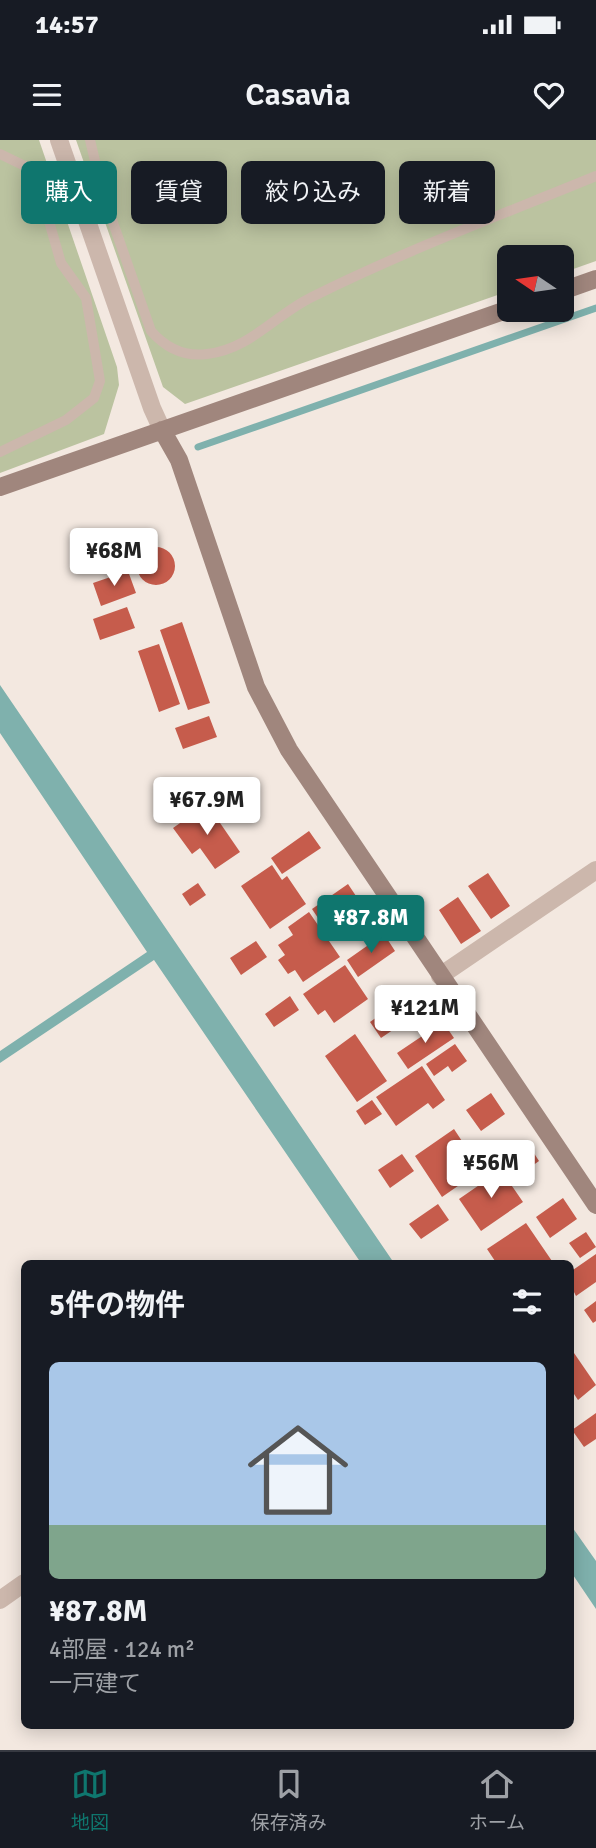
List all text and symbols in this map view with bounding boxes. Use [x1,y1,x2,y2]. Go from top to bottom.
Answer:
text: 14:57 [35,9,99,41]
text: Casavia [245,75,351,114]
icon: menu [28,76,66,114]
icon: heart [530,76,568,114]
chip: 購入 [21,161,117,224]
chip: 賃貸 [131,161,227,224]
chip: 絞り込み [241,161,385,224]
chip: 新着 [399,161,495,224]
north arrow [497,245,574,322]
map controls [497,245,574,322]
pin: ¥68M [73,528,155,588]
text: ¥68M [86,536,142,565]
pin: ¥67.9M [150,778,264,837]
text: ¥67.9M [169,785,245,814]
pin: ¥87.8M [314,896,428,955]
text: ¥87.8M [333,903,409,932]
pin: ¥121M [376,986,474,1045]
text: ¥121M [391,993,459,1022]
pin: ¥56M [450,1140,532,1200]
text: ¥56M [463,1148,519,1177]
icon: filters [508,1283,546,1321]
text: 5件の物件 [49,1287,185,1324]
icon: home [235,1407,361,1533]
text: ¥87.8M [49,1593,147,1630]
text: 4部屋 · 124 m² [49,1635,195,1664]
text: 一戸建て [49,1669,141,1698]
tab: 地図 [71,1765,109,1835]
tab: 保存済み [251,1765,327,1835]
tab: ホーム [469,1765,525,1835]

